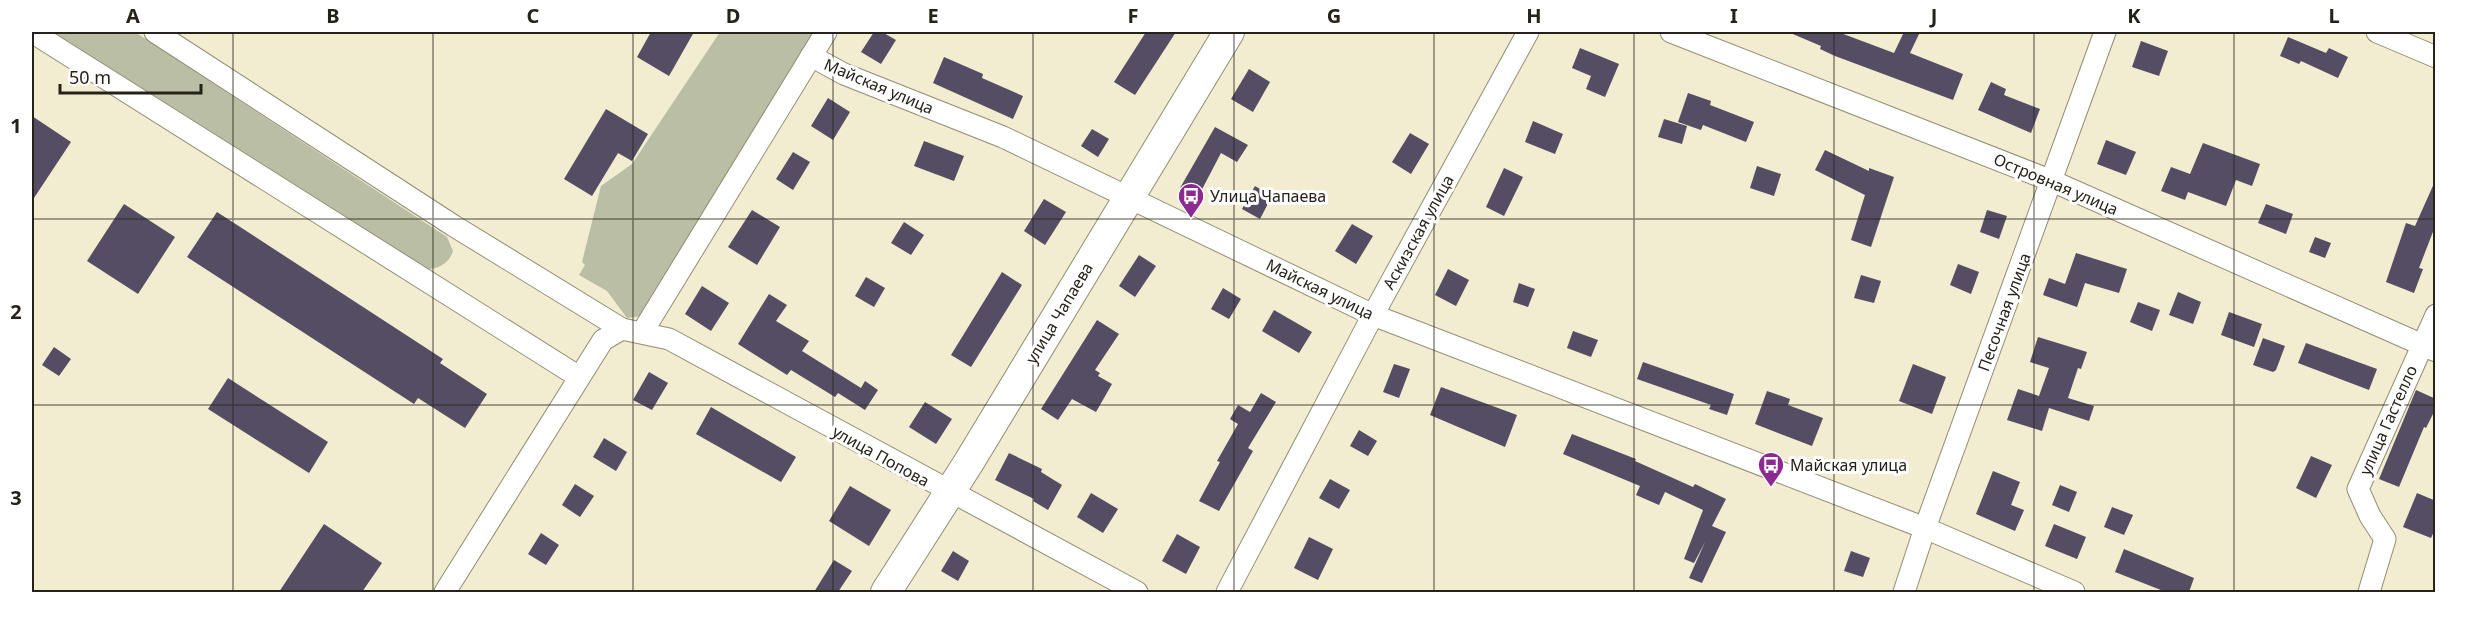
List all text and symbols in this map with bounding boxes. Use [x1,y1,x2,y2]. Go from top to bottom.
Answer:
text: A [126,2,140,29]
text: B [326,2,340,29]
text: C [527,2,540,29]
text: D [726,2,740,29]
text: E [927,2,939,29]
text: F [1128,2,1138,29]
text: G [1327,2,1341,29]
text: H [1526,2,1542,29]
text: I [1730,2,1738,29]
text: J [1929,2,1937,29]
text: K [2127,2,2141,29]
text: L [2328,2,2340,29]
street label: Майская улица [821,53,937,119]
scale bar [60,57,201,95]
text: 50 m [69,65,111,89]
text: 1 [10,112,22,139]
street label: Островная улица [1990,148,2122,220]
street label: Аскизская улица [1377,171,1459,293]
bus stop icon: Улица Чапаева [1176,181,1206,219]
place label: Улица Чапаева [1210,185,1326,207]
street label: Песочная улица [1972,250,2036,374]
street label: Майская улица [1263,253,1377,325]
street label: улица Чапаева [1020,258,1098,368]
text: 2 [10,298,22,325]
street label: улица Гастелло [2354,362,2422,478]
street label: улица Попова [828,420,934,492]
bus stop icon: Майская улица [1756,450,1786,488]
place label: Майская улица [1790,454,1907,476]
text: 3 [10,484,22,511]

